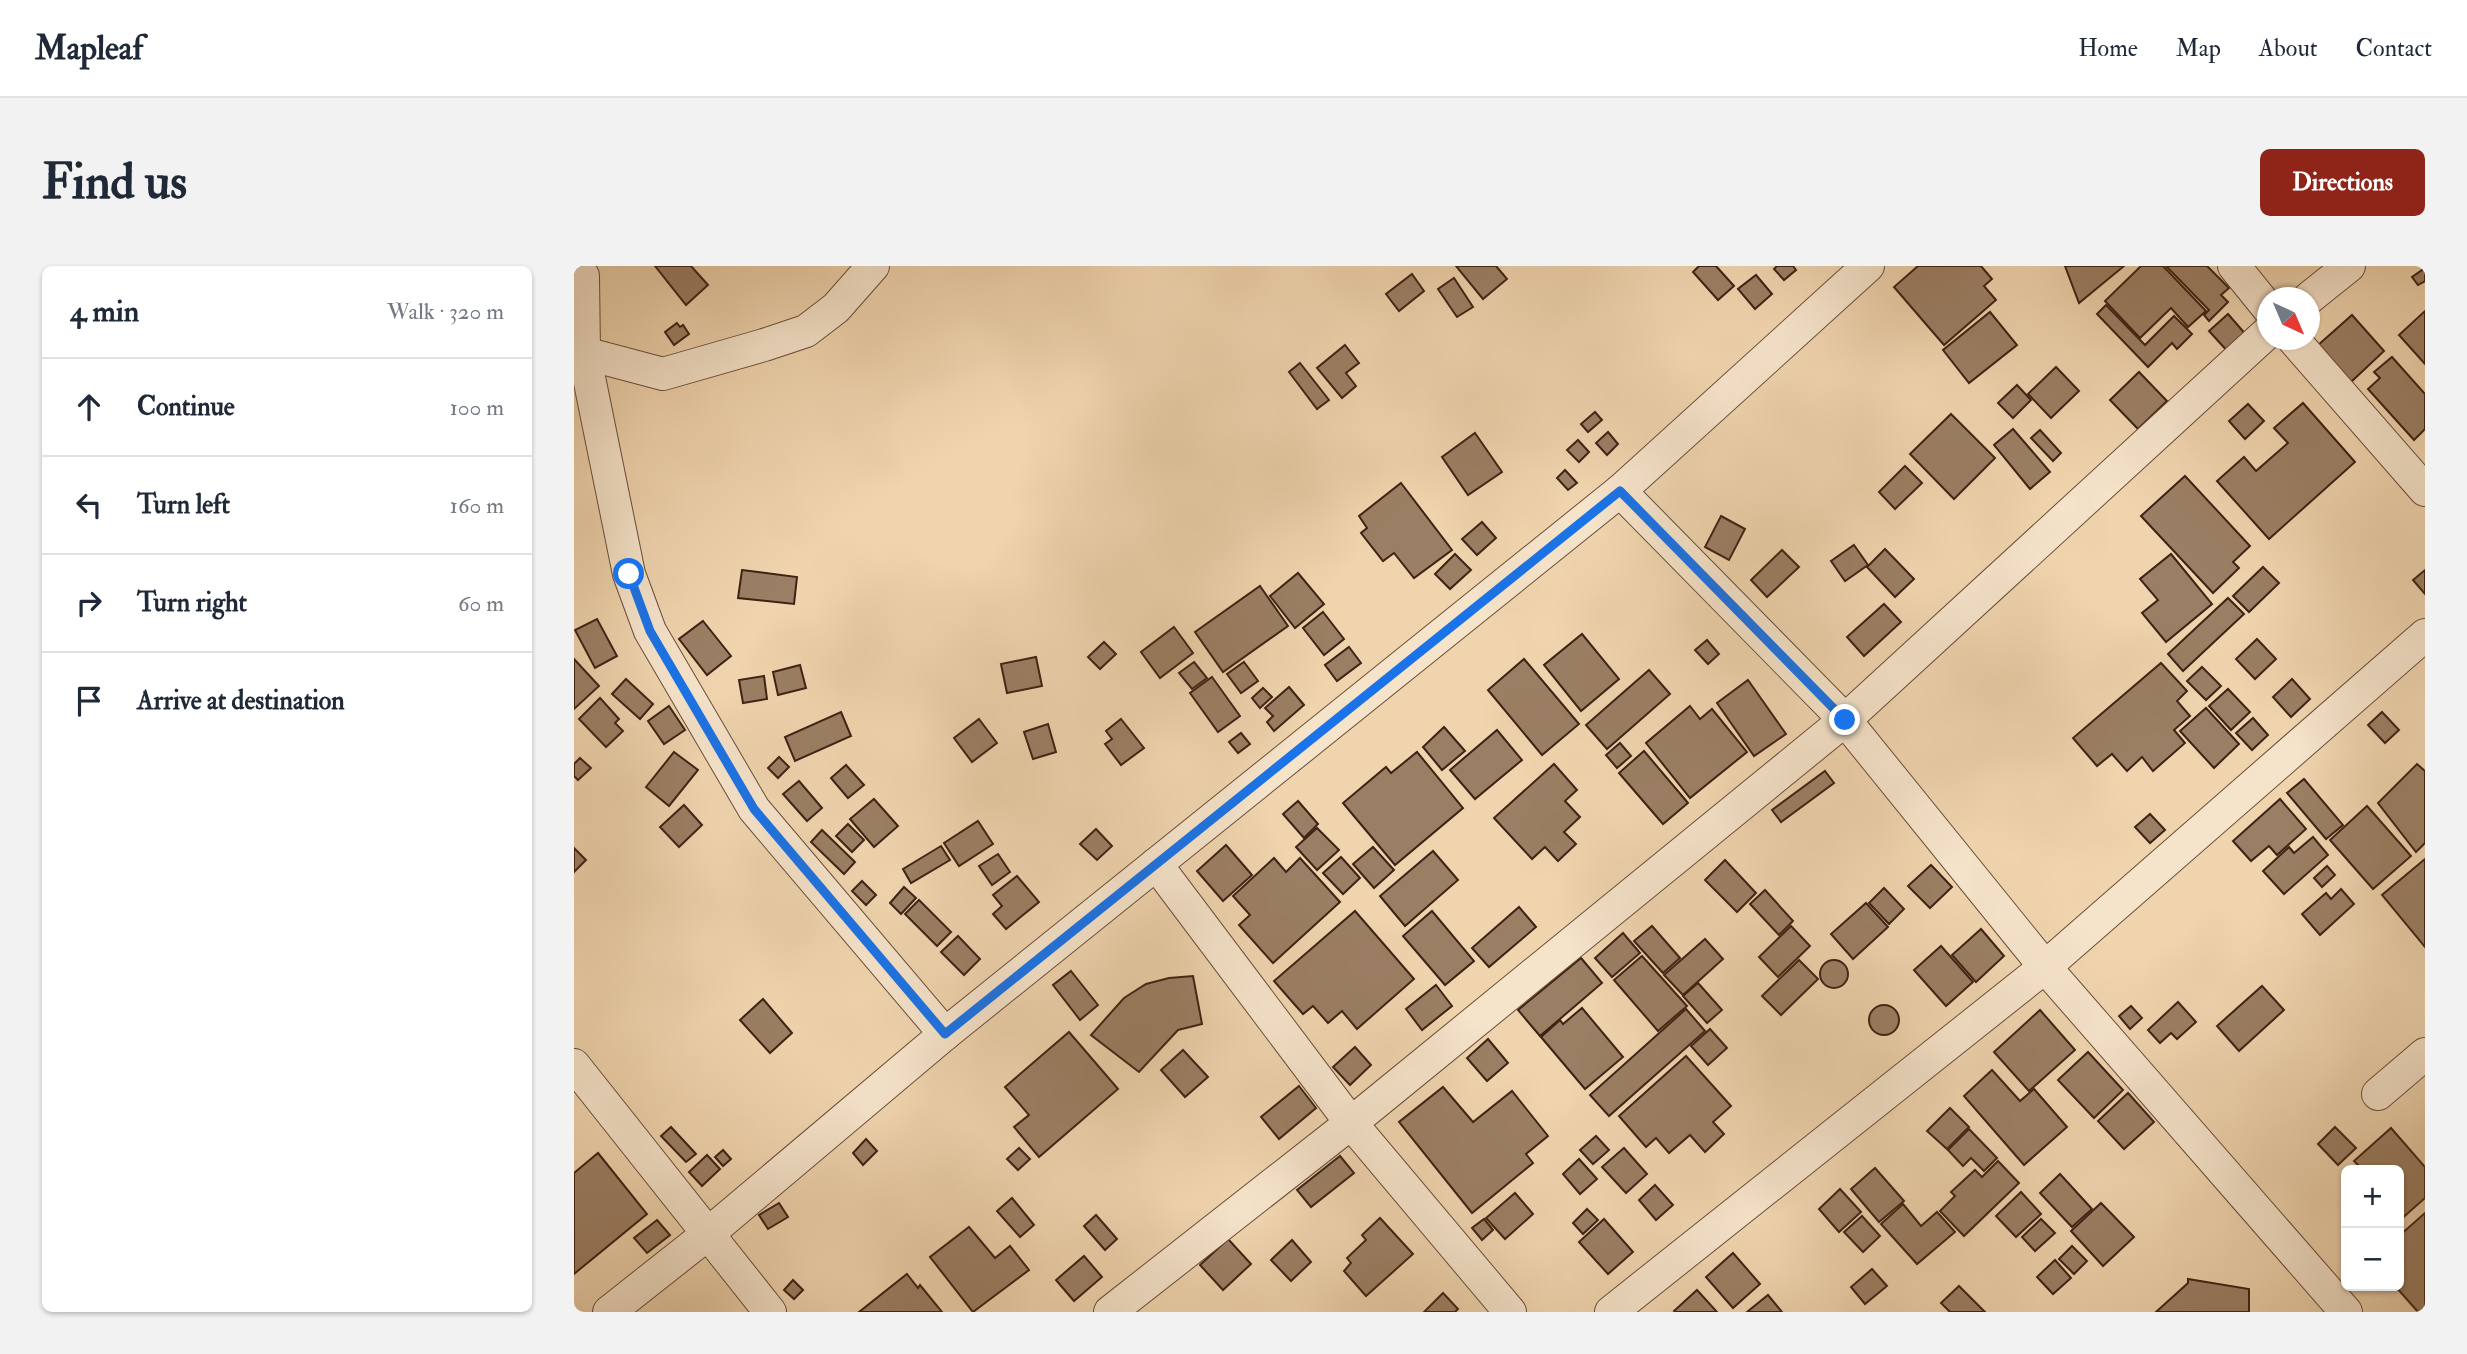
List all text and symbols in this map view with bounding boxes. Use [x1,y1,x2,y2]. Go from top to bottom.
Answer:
text: Mapleaf [35,28,143,69]
text: Home [2078,33,2138,64]
text: Map [2176,33,2221,64]
text: About [2259,33,2318,64]
text: Contact [2356,33,2432,64]
button: Directions [2260,149,2425,216]
text: Find us [42,152,187,213]
north arrow [2257,287,2320,350]
text: 4 min [70,293,139,330]
text: Walk · 320 m [387,297,504,326]
icon: ahead [70,388,108,426]
text: Continue [137,391,235,423]
text: 100 m [450,393,504,422]
icon: left [70,486,108,524]
text: Turn left [137,489,230,521]
text: 160 m [450,491,504,520]
route start [613,558,644,589]
icon: right [70,584,108,622]
text: Turn right [137,587,247,619]
text: 60 m [458,589,504,618]
icon: arrive [70,682,108,720]
text: Arrive at destination [137,685,345,717]
route end [1829,704,1860,735]
map controls [2341,1165,2404,1291]
button: + [2341,1165,2404,1228]
button: − [2341,1228,2404,1291]

